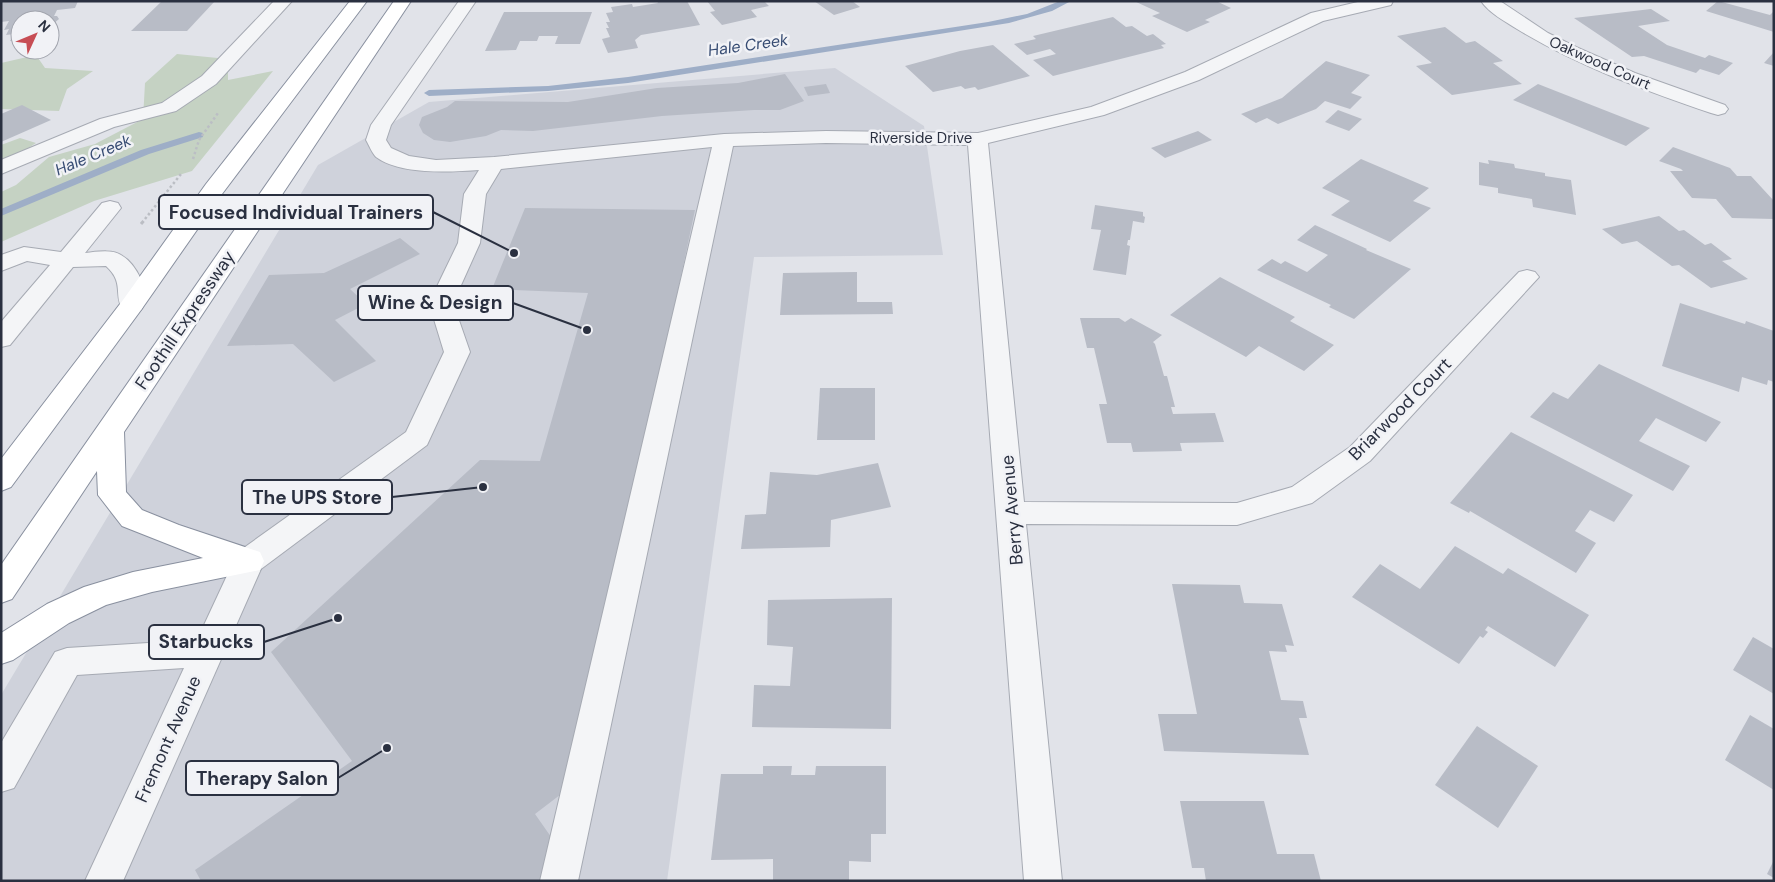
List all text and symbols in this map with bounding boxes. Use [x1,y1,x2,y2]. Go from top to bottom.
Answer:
north arrow [10,10,60,60]
text: N [34,16,54,36]
water label: Hale Creek [707,29,790,61]
street label: Oakwood Court [1546,32,1654,94]
street label: Riverside Drive [870,128,972,148]
water label: Hale Creek [52,129,135,180]
callout: Focused Individual Trainers [159,195,433,229]
text: Focused Individual Trainers [169,200,423,225]
street label: Foothill Expressway [130,246,240,394]
callout: Wine & Design [358,286,513,320]
text: Wine & Design [368,290,502,315]
street label: Briarwood Court [1343,352,1457,466]
street label: Berry Avenue [995,454,1029,566]
callout: The UPS Store [242,480,392,514]
text: The UPS Store [252,485,382,510]
callout: Starbucks [149,625,264,659]
text: Starbucks [159,629,253,654]
street label: Fremont Avenue [129,672,207,806]
callout: Therapy Salon [186,761,338,795]
text: Therapy Salon [196,766,328,791]

